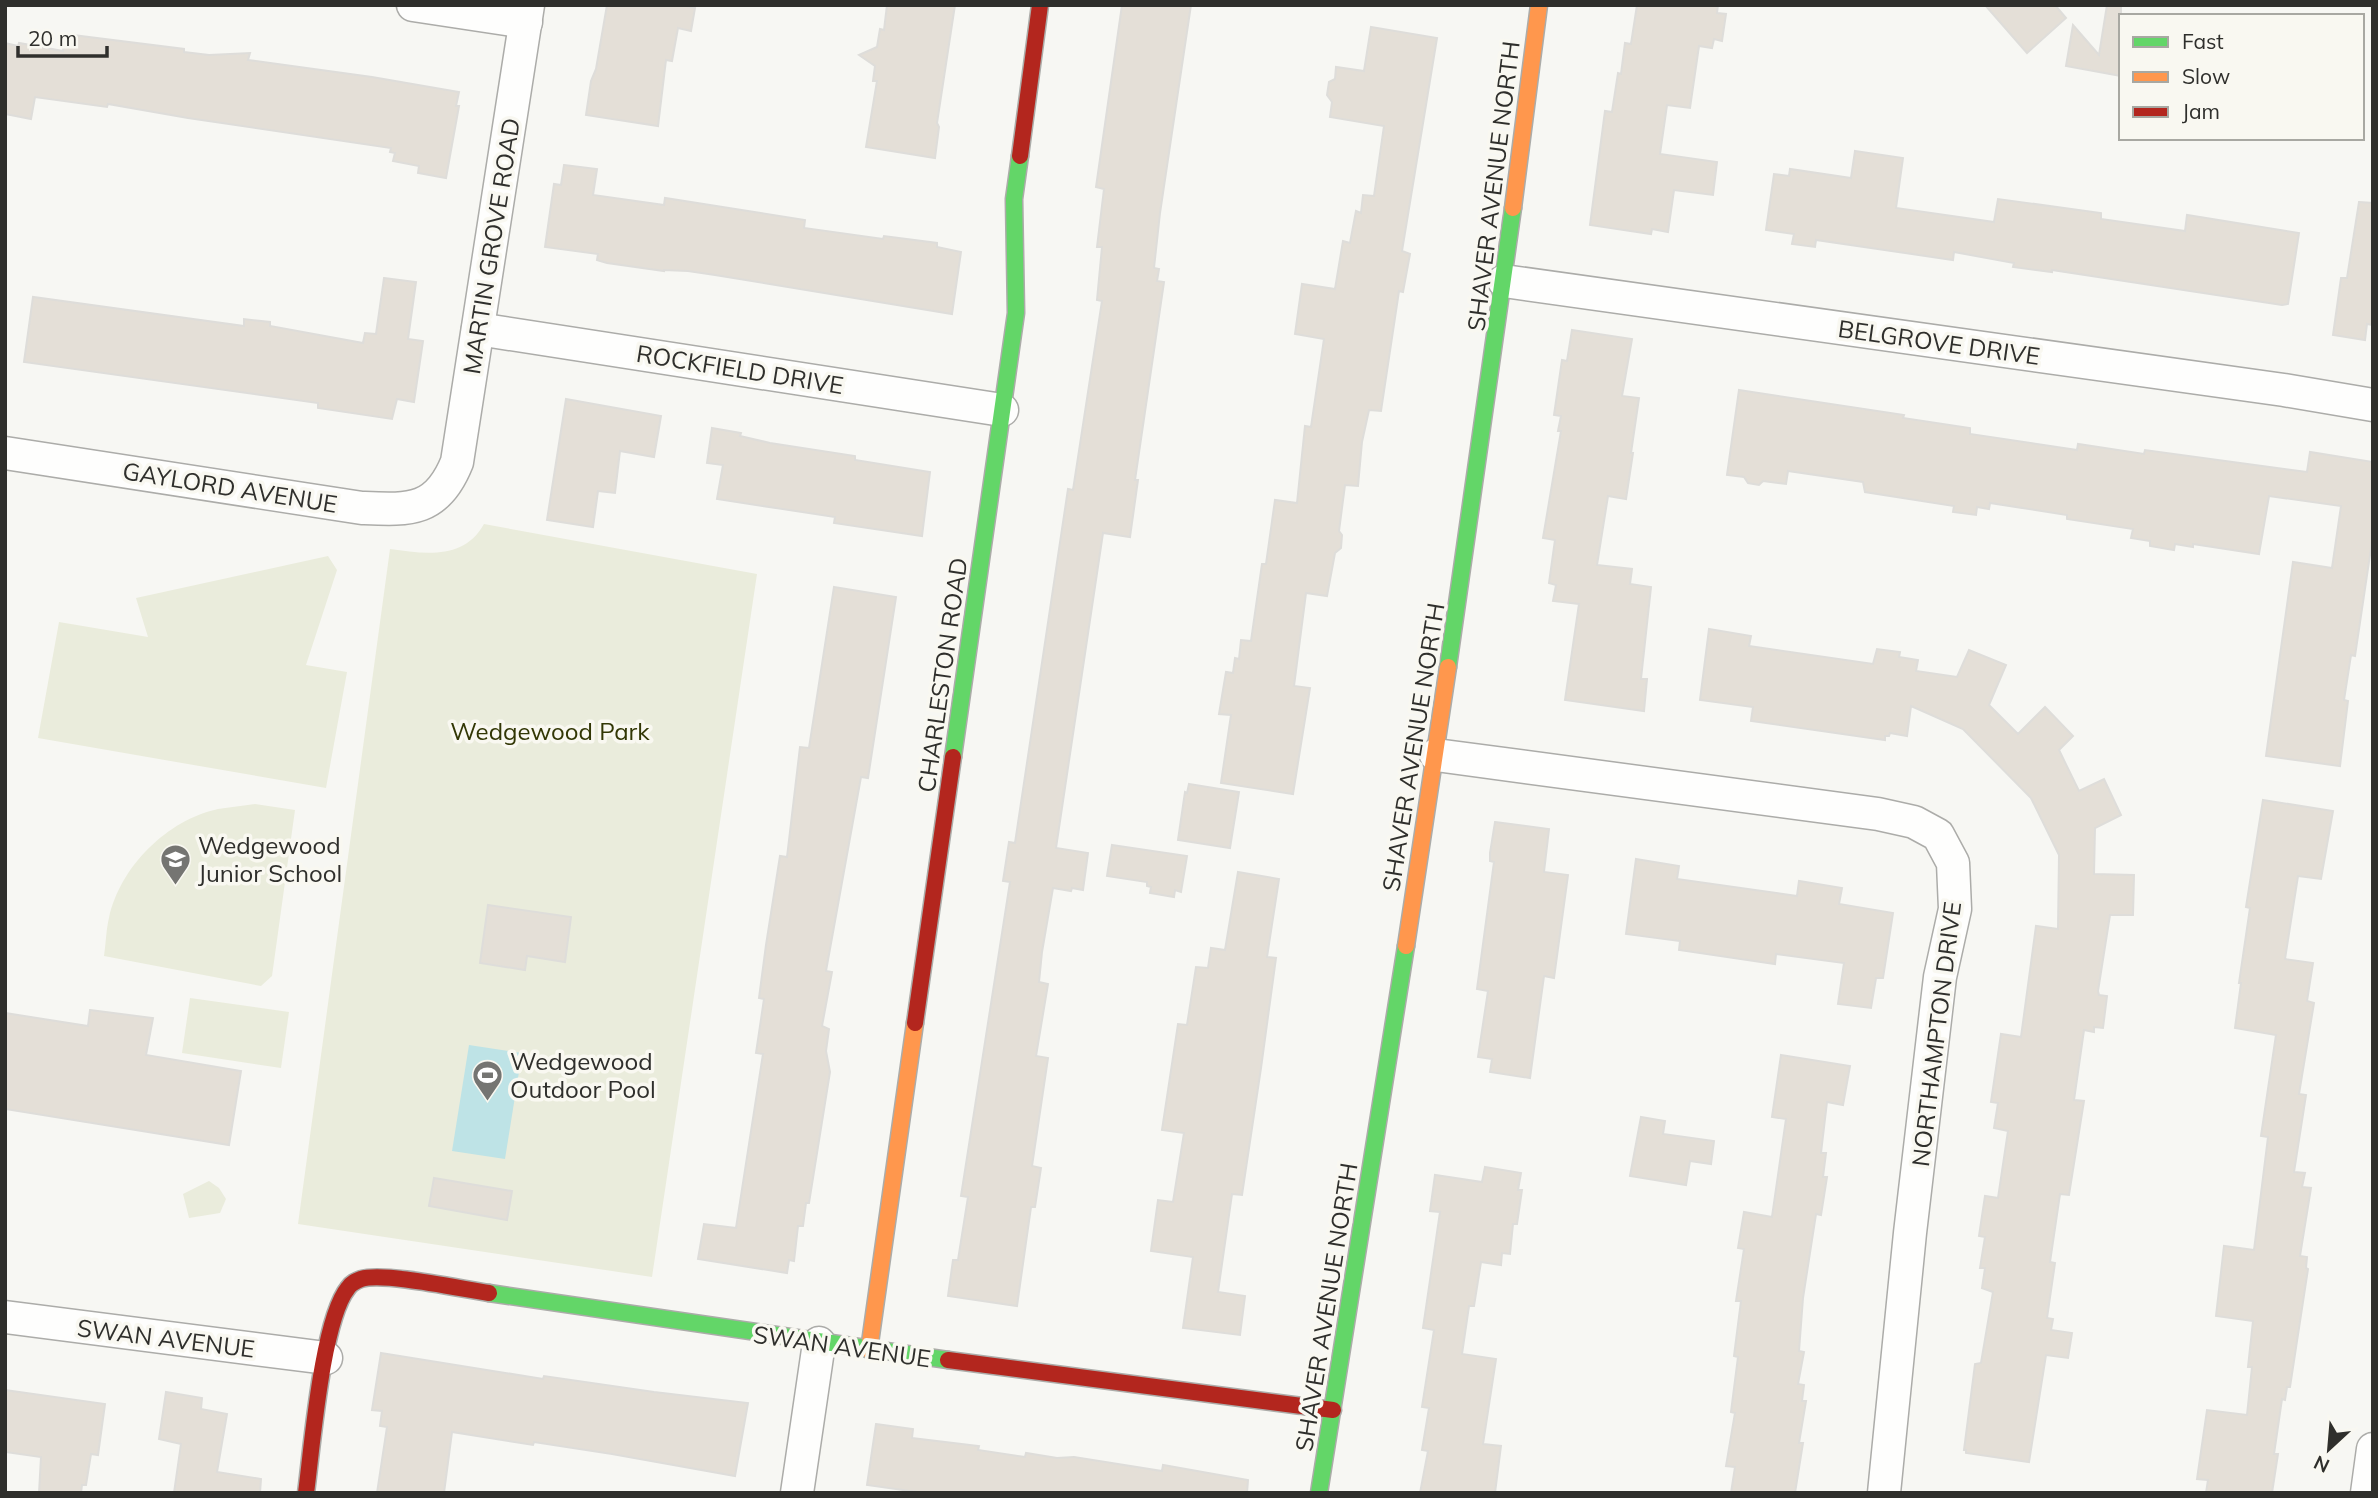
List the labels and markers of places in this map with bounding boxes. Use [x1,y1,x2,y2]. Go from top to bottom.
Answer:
place label: Wedgewood Junior School [198,830,342,888]
school or university icon: Wedgewood Junior School [158,842,192,886]
place label: Wedgewood Outdoor Pool [510,1046,656,1104]
sports icon: Wedgewood Outdoor Pool [470,1058,504,1102]

